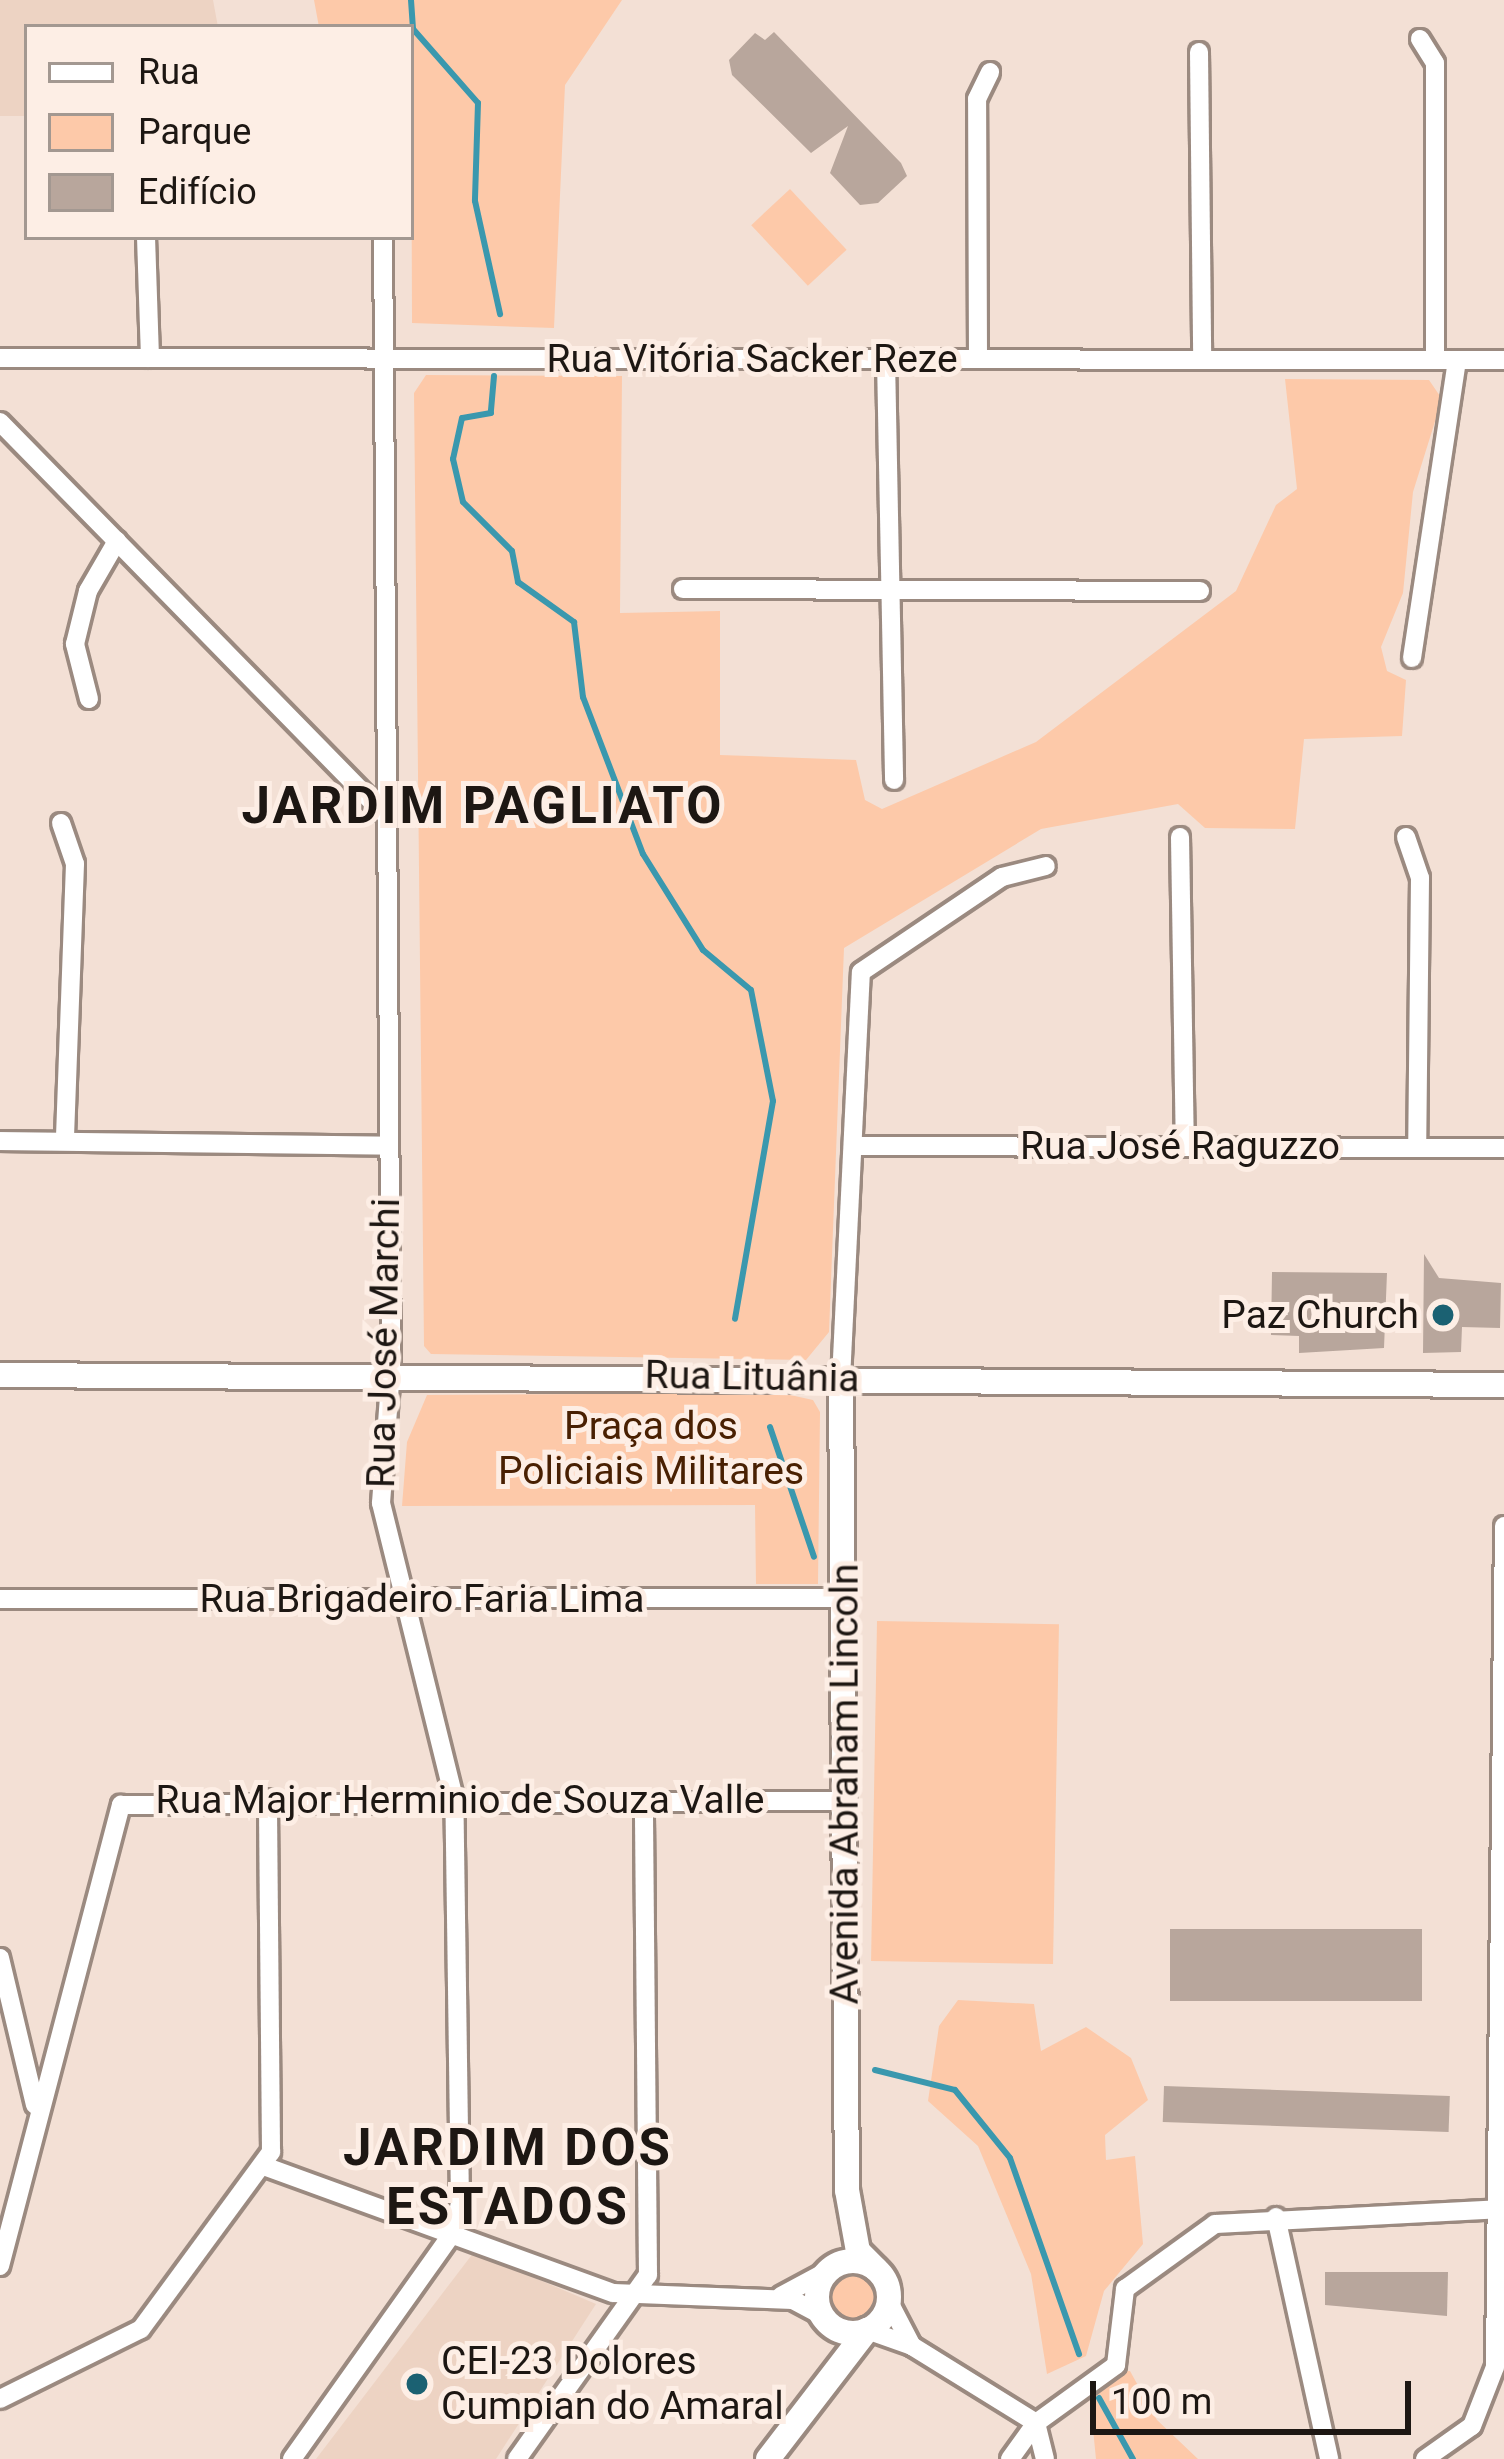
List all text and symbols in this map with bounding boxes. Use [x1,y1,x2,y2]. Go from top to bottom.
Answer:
legend [24,24,414,240]
text: Rua [138,51,200,93]
text: Parque [138,111,251,153]
text: Edifício [138,171,257,213]
street label: Rua Vitória Sacker Reze [546,336,958,382]
district label: JARDIM PAGLIATO [242,775,724,837]
street label: Rua José Raguzzo [1020,1123,1340,1169]
street label: Rua José Marchi [358,1198,410,1488]
place label: Paz Church [1221,1292,1419,1338]
marker: Paz Church [1430,1302,1456,1328]
street label: Rua Lituânia [644,1352,860,1402]
park label: Praça dos Policiais Militares [498,1404,804,1495]
street label: Avenida Abraham Lincoln [822,1564,868,2004]
street label: Rua Brigadeiro Faria Lima [199,1576,645,1622]
street label: Rua Major Herminio de Souza Valle [156,1777,764,1823]
district label: JARDIM DOS ESTADOS [343,2118,673,2238]
place label: CEI-23 Dolores Cumpian do Amaral [441,2339,784,2430]
scale bar [1096,2357,1417,2431]
marker: CEI-23 Dolores Cumpian do Amaral [404,2371,430,2397]
text: 100 m [1111,2381,1212,2423]

